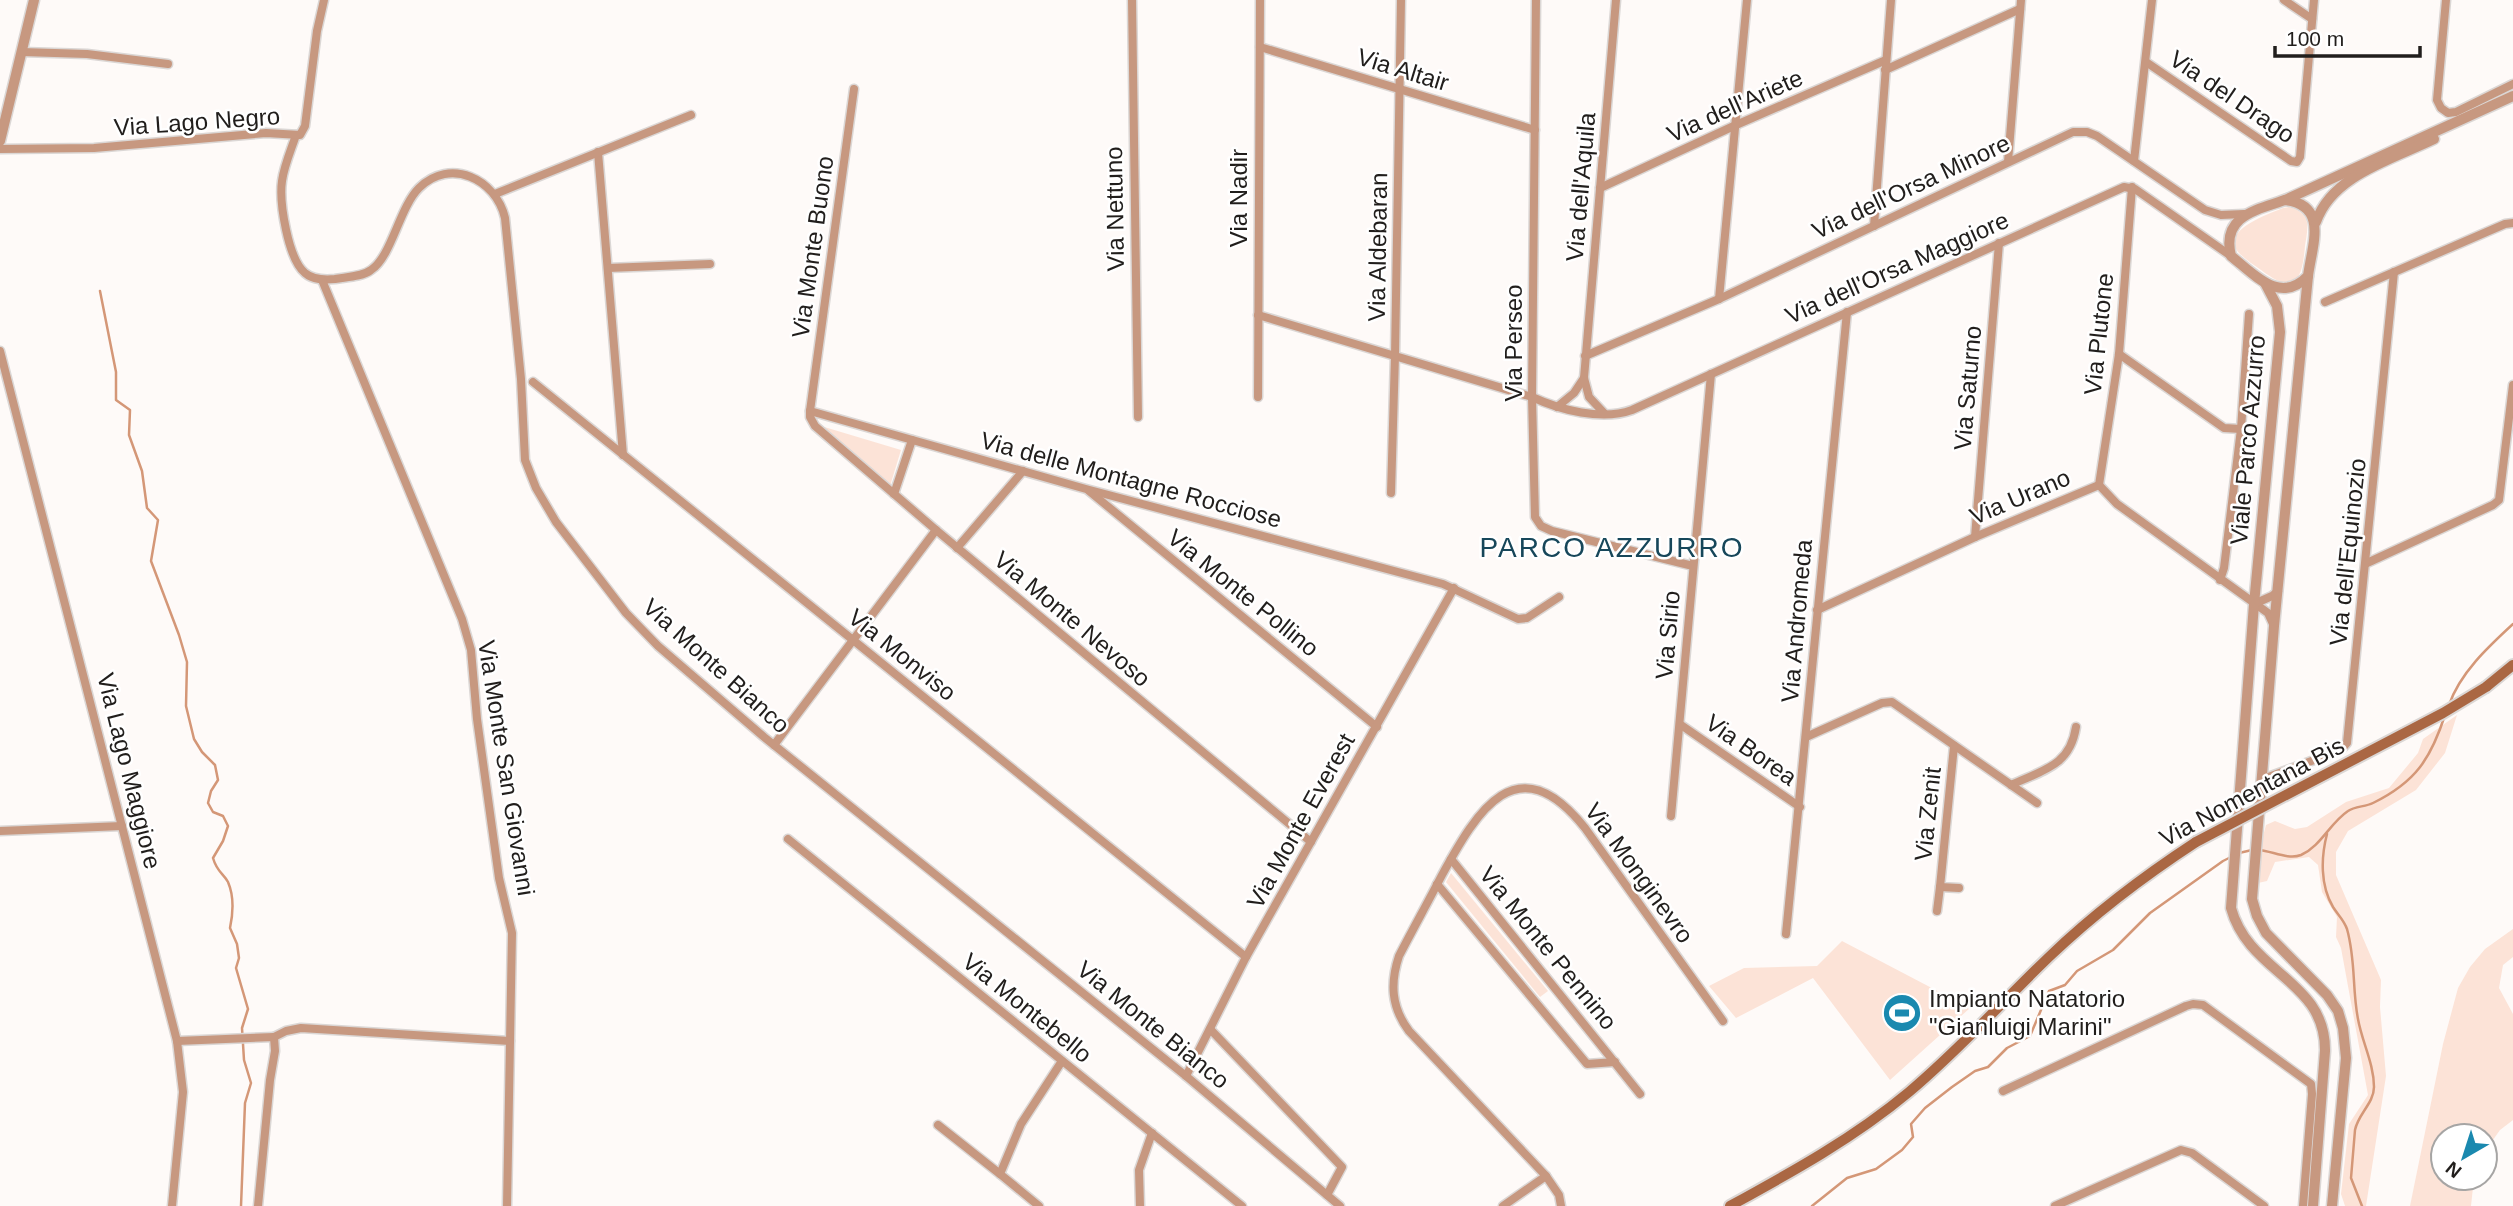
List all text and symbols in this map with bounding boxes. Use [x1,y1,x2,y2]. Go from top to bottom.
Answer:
scale bar [2275,14,2420,58]
text: 100 m [2286,27,2344,50]
street label: Via Altair [1354,43,1452,96]
street label: Via del Drago [2165,45,2300,148]
street label: Via dell'Ariete [1663,64,1807,147]
street label: Via Lago Negro [113,102,281,141]
street label: Via dell'Aquila [1561,111,1601,263]
street label: Via dell'Orsa Minore [1808,129,2014,244]
street label: Via Nettuno [1100,146,1129,272]
street label: Via Nadir [1225,149,1252,247]
street label: Via Monte Buono [786,154,839,340]
street label: Via Aldebaran [1363,172,1392,322]
street label: Via dell'Orsa Maggiore [1781,206,2013,329]
street label: Via Plutone [2079,272,2118,396]
street label: Via Perseo [1500,285,1527,401]
street label: Via Saturno [1949,325,1986,451]
street label: Viale Parco Azzurro [2225,334,2270,546]
street label: Via delle Montagne Rocciose [978,426,1285,533]
street label: Via dell'Equinozio [2324,457,2371,647]
street label: Via Urano [1966,463,2074,530]
street label: Via Monte Pollino [1162,523,1324,662]
district label: PARCO AZZURRO [1479,532,1745,563]
street label: Via Andromeda [1776,538,1817,704]
street label: Via Monte Nevoso [989,545,1156,692]
street label: Via Sirio [1650,589,1685,680]
street label: Via Monte Bianco [638,593,795,738]
street label: Via Monviso [843,603,961,706]
street label: Via Monte San Giovanni [473,638,540,898]
street label: Via Lago Maggiore [92,670,167,872]
street label: Via Borea [1701,708,1803,791]
street label: Via Monte Everest [1241,728,1360,913]
street label: Via Nomentana Bis [2155,732,2349,852]
street label: Via Zenit [1909,765,1946,862]
street label: Via Monginevro [1580,797,1699,948]
street label: Via Monte Pennino [1474,861,1623,1035]
street label: Via Montebello [957,947,1097,1068]
street label: Via Monte Bianco [1072,955,1235,1094]
place label: Impianto Natatorio "Gianluigi Marini" [1929,985,2125,1040]
sports icon: Impianto Natatorio "Gianluigi Marini" [1881,992,1923,1034]
north arrow [2429,1122,2499,1192]
text: N [2442,1157,2466,1182]

